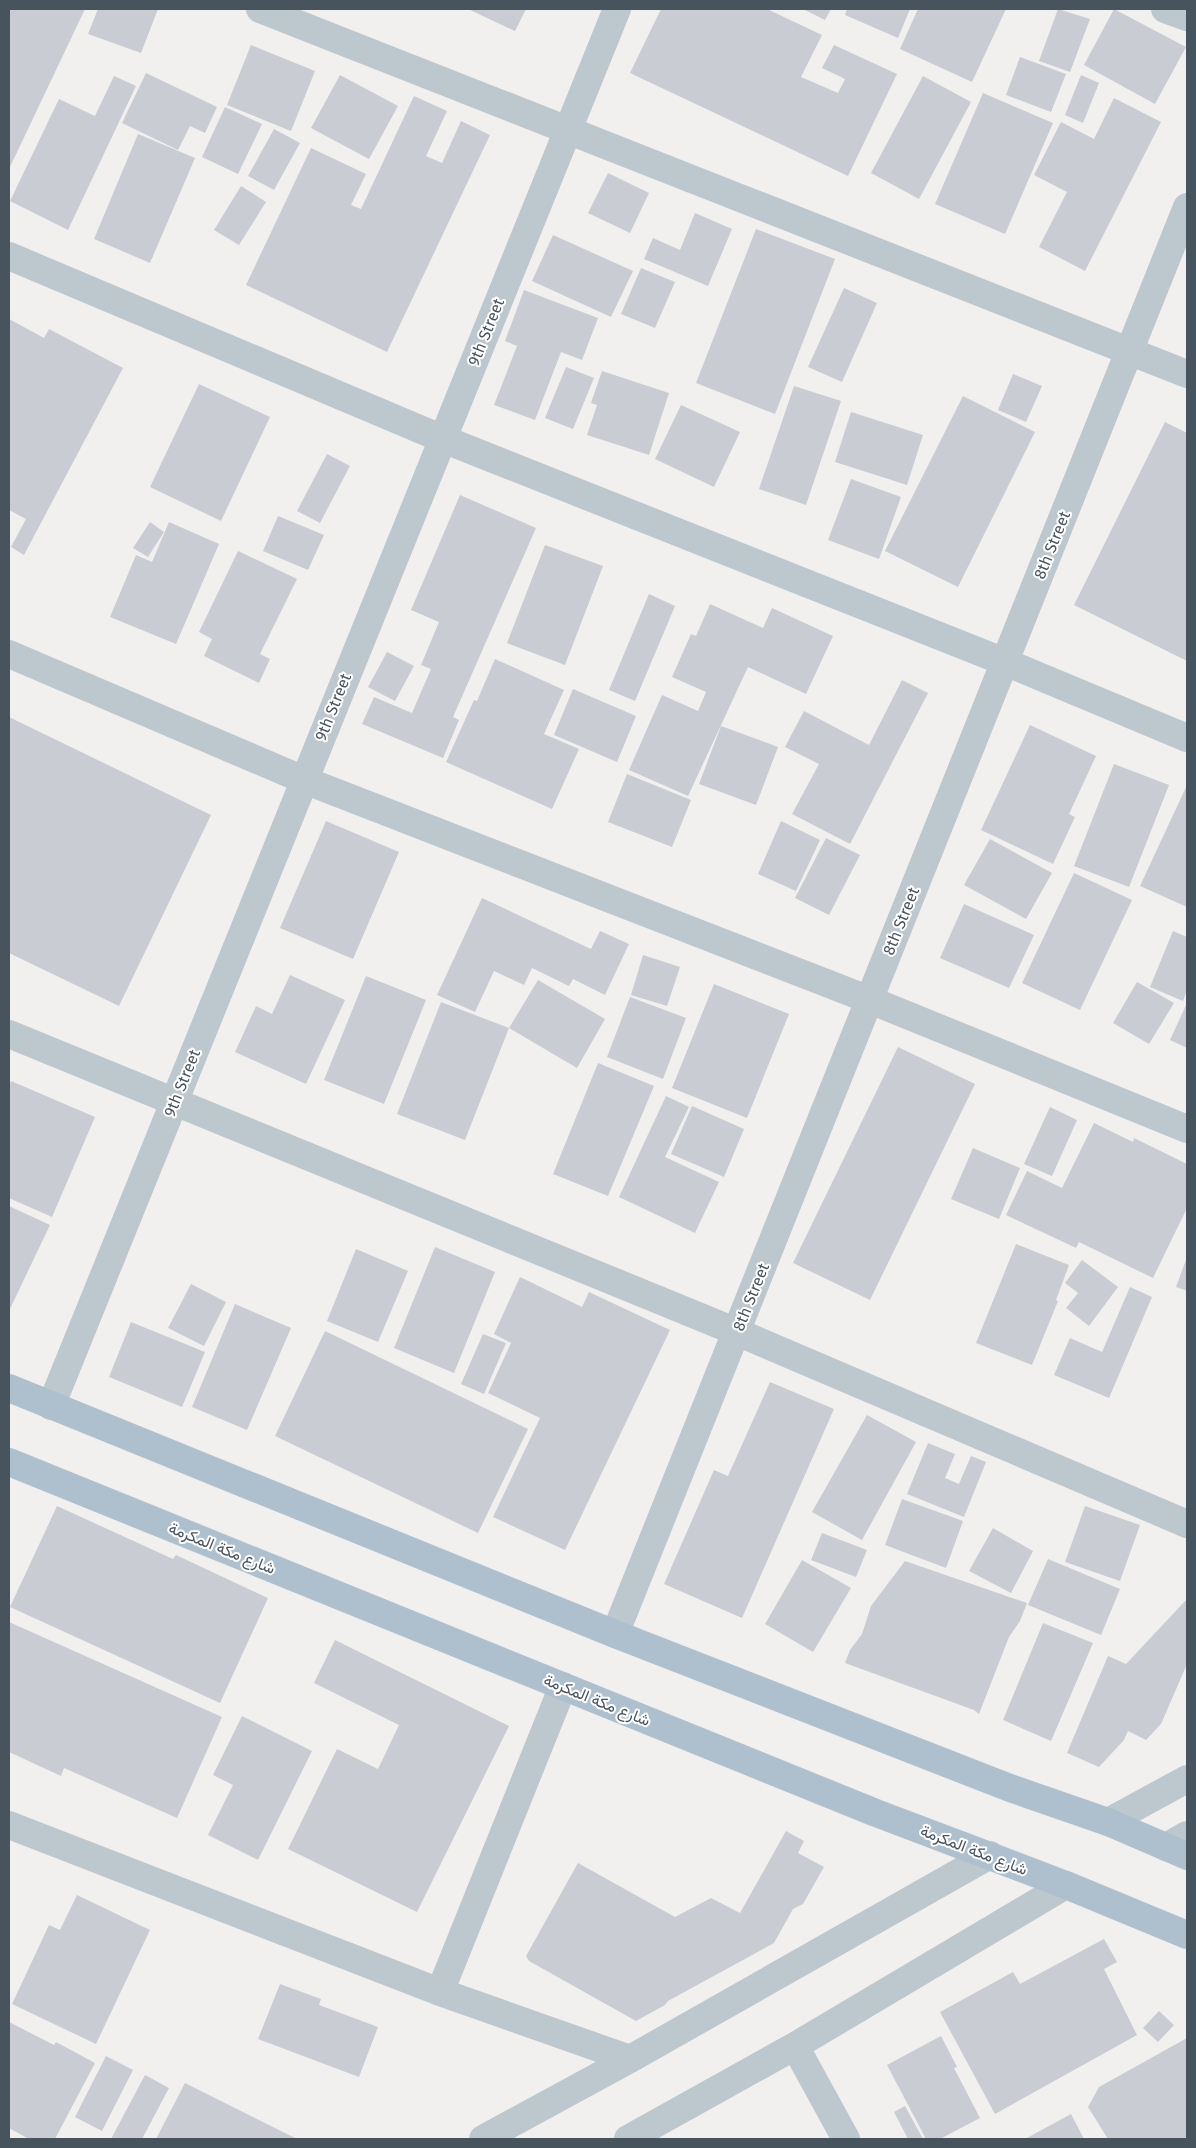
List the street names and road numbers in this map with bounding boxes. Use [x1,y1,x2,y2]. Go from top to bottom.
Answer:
street label: 9th Street [464,295,508,369]
street label: 8th Street [1030,508,1074,582]
street label: 9th Street [311,670,355,744]
street label: 8th Street [879,884,923,958]
street label: 9th Street [160,1046,204,1120]
street label: 8th Street [729,1260,773,1334]
street label: شارع مكة المكرمة [165,1518,278,1580]
street label: شارع مكة المكرمة [540,1670,653,1732]
street label: شارع مكة المكرمة [917,1821,1030,1881]

